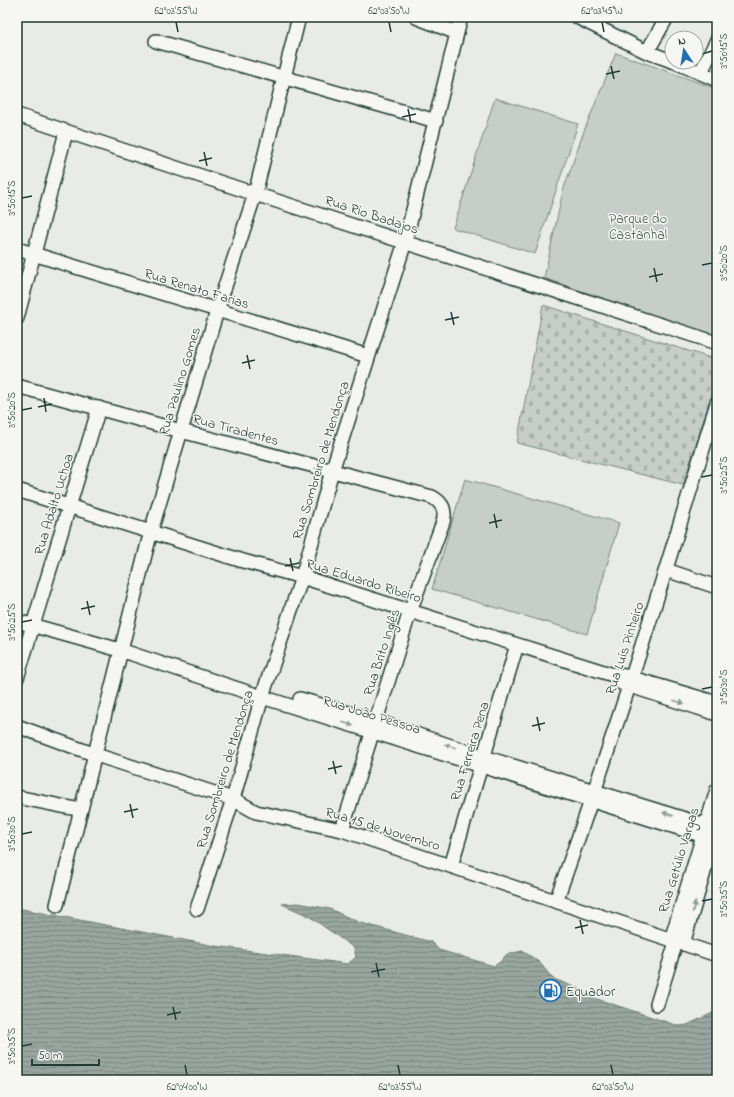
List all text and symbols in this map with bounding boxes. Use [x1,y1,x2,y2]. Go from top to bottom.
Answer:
text: 62°03'55"W [154,4,198,19]
text: 62°03'50"W [368,4,410,19]
text: 62°03'45"W [581,4,623,19]
north arrow [664,30,704,70]
text: N [677,33,687,50]
text: 3°50'15"S [717,33,732,69]
text: 3°50'15"S [5,180,20,216]
street label: Rua Rio Badajos [322,190,421,240]
park label: Parque do Castanhal [609,209,667,246]
text: 3°50'20"S [717,244,732,281]
street label: Rua Renato Farias [141,263,252,315]
street label: Rua Paulino Gomes [154,325,207,438]
street label: Rua Sombreiro de Mendonça [287,379,356,542]
text: 3°50'20"S [5,391,20,428]
street label: Rua Tiradentes [190,409,281,452]
street label: Rua Adalto Uchoa [29,451,80,558]
text: 3°50'25"S [717,456,732,494]
street label: Rua Eduardo Ribeiro [303,554,424,609]
street label: Rua Luís Pinheiro [600,599,650,698]
text: 3°50'25"S [5,603,20,641]
street label: Rua Brito Inglês [359,606,407,699]
text: 3°50'30"S [717,669,732,705]
street label: Rua Sombreiro de Mendonça [191,688,260,851]
street label: Rua João Pessoa [320,691,423,740]
street label: Rua Ferreira Pena [445,699,496,804]
one-way arrow [674,699,686,705]
one-way arrow [343,721,355,727]
one-way arrow [444,742,456,748]
street label: Rua 15 de Novembro [323,802,443,857]
street label: Rua Getúlio Vargas [653,805,706,916]
one-way arrow [662,810,674,816]
text: 3°50'30"S [5,816,20,852]
text: 3°50'35"S [717,880,732,917]
one-way arrow [691,900,697,912]
fuel station icon: Equador [538,978,564,1004]
place label: Equador [566,982,616,1003]
text: 3°50'35"S [5,1027,20,1064]
scale bar [32,1041,99,1067]
text: 50 m [38,1047,62,1065]
text: 62°04'00"W [167,1080,207,1095]
text: 62°03'55"W [378,1080,422,1095]
text: 62°03'50"W [592,1080,634,1095]

